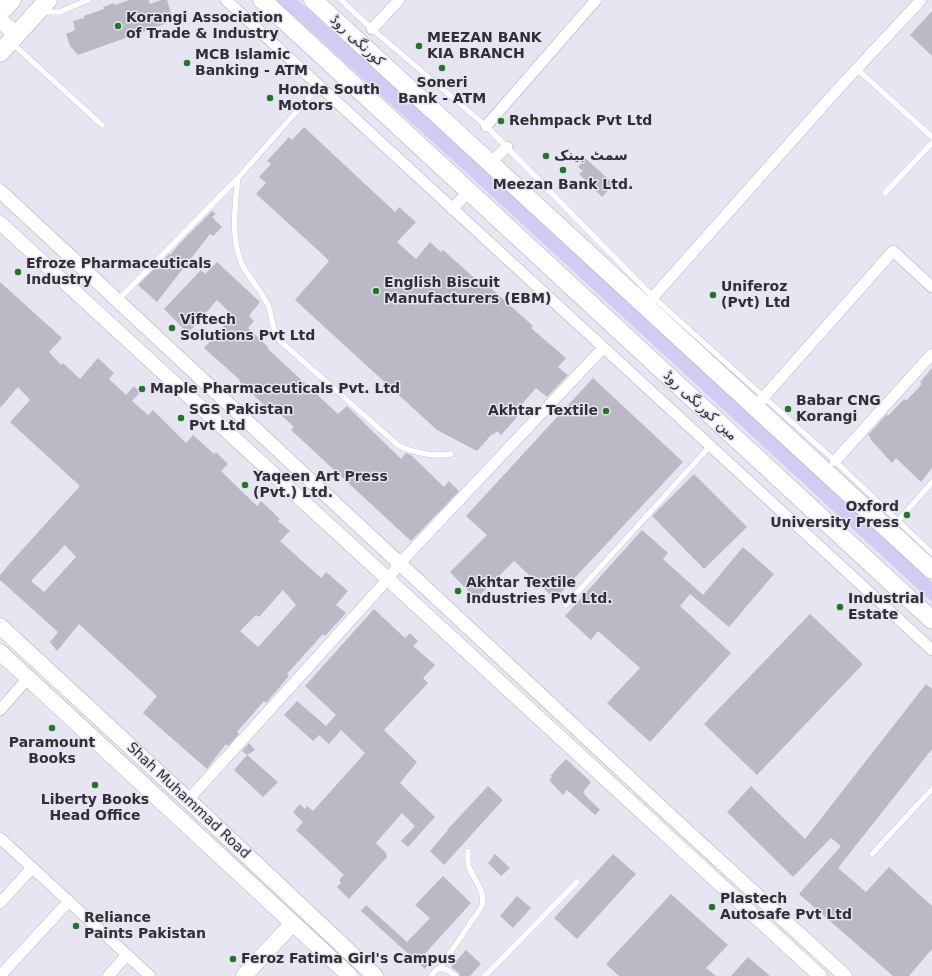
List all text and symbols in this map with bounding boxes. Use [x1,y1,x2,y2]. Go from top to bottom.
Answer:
place label: Korangi Association of Trade & Industry [126,10,283,42]
street label: کورنگی روڈ [326,12,388,70]
marker: Korangi Association of Trade & Industry [113,21,123,31]
place label: MEEZAN BANK KIA BRANCH [427,30,542,62]
marker: MEEZAN BANK KIA BRANCH [414,41,424,51]
place label: MCB Islamic Banking - ATM [195,47,308,80]
marker: MCB Islamic Banking - ATM [182,58,192,68]
marker: Soneri Bank - ATM [437,63,447,73]
place label: Soneri Bank - ATM [398,75,486,108]
place label: Honda South Motors [278,82,380,114]
marker: Honda South Motors [265,93,275,103]
place label: Rehmpack Pvt Ltd [509,113,652,129]
marker: Rehmpack Pvt Ltd [496,116,506,126]
place label: سمٹ بینک [554,148,628,164]
marker: سمٹ بینک [541,151,551,161]
marker: Meezan Bank Ltd. [558,165,568,175]
place label: Meezan Bank Ltd. [493,177,633,193]
place label: Efroze Pharmaceuticals Industry [26,256,211,288]
marker: Efroze Pharmaceuticals Industry [13,267,23,277]
place label: English Biscuit Manufacturers (EBM) [384,275,551,308]
place label: Uniferoz (Pvt) Ltd [721,279,790,312]
marker: English Biscuit Manufacturers (EBM) [371,286,381,296]
marker: Uniferoz (Pvt) Ltd [708,290,718,300]
place label: Viftech Solutions Pvt Ltd [180,312,315,344]
marker: Viftech Solutions Pvt Ltd [167,323,177,333]
street label: مین کورنگی روڈ [660,367,740,445]
place label: Maple Pharmaceuticals Pvt. Ltd [150,381,400,397]
marker: Maple Pharmaceuticals Pvt. Ltd [137,384,147,394]
place label: Babar CNG Korangi [796,393,881,426]
place label: SGS Pakistan Pvt Ltd [189,402,293,434]
place label: Akhtar Textile [488,403,598,419]
marker: Babar CNG Korangi [783,404,793,414]
marker: Akhtar Textile [601,406,611,416]
marker: SGS Pakistan Pvt Ltd [176,413,186,423]
place label: Yaqeen Art Press (Pvt.) Ltd. [253,469,388,502]
marker: Yaqeen Art Press (Pvt.) Ltd. [240,480,250,490]
place label: Oxford University Press [770,499,899,532]
marker: Oxford University Press [902,510,912,520]
place label: Akhtar Textile Industries Pvt Ltd. [466,575,613,608]
marker: Akhtar Textile Industries Pvt Ltd. [453,586,463,596]
place label: Industrial Estate [848,591,924,624]
marker: Industrial Estate [835,602,845,612]
marker: Paramount Books [47,723,57,733]
place label: Paramount Books [9,735,95,768]
street label: Shah Muhammad Road [123,739,253,863]
marker: Liberty Books Head Office [90,780,100,790]
place label: Liberty Books Head Office [41,792,149,824]
place label: Plastech Autosafe Pvt Ltd [720,891,852,924]
marker: Plastech Autosafe Pvt Ltd [707,902,717,912]
place label: Reliance Paints Pakistan [84,910,206,942]
marker: Reliance Paints Pakistan [71,921,81,931]
place label: Feroz Fatima Girl's Campus [241,951,456,967]
marker: Feroz Fatima Girl's Campus [228,954,238,964]

